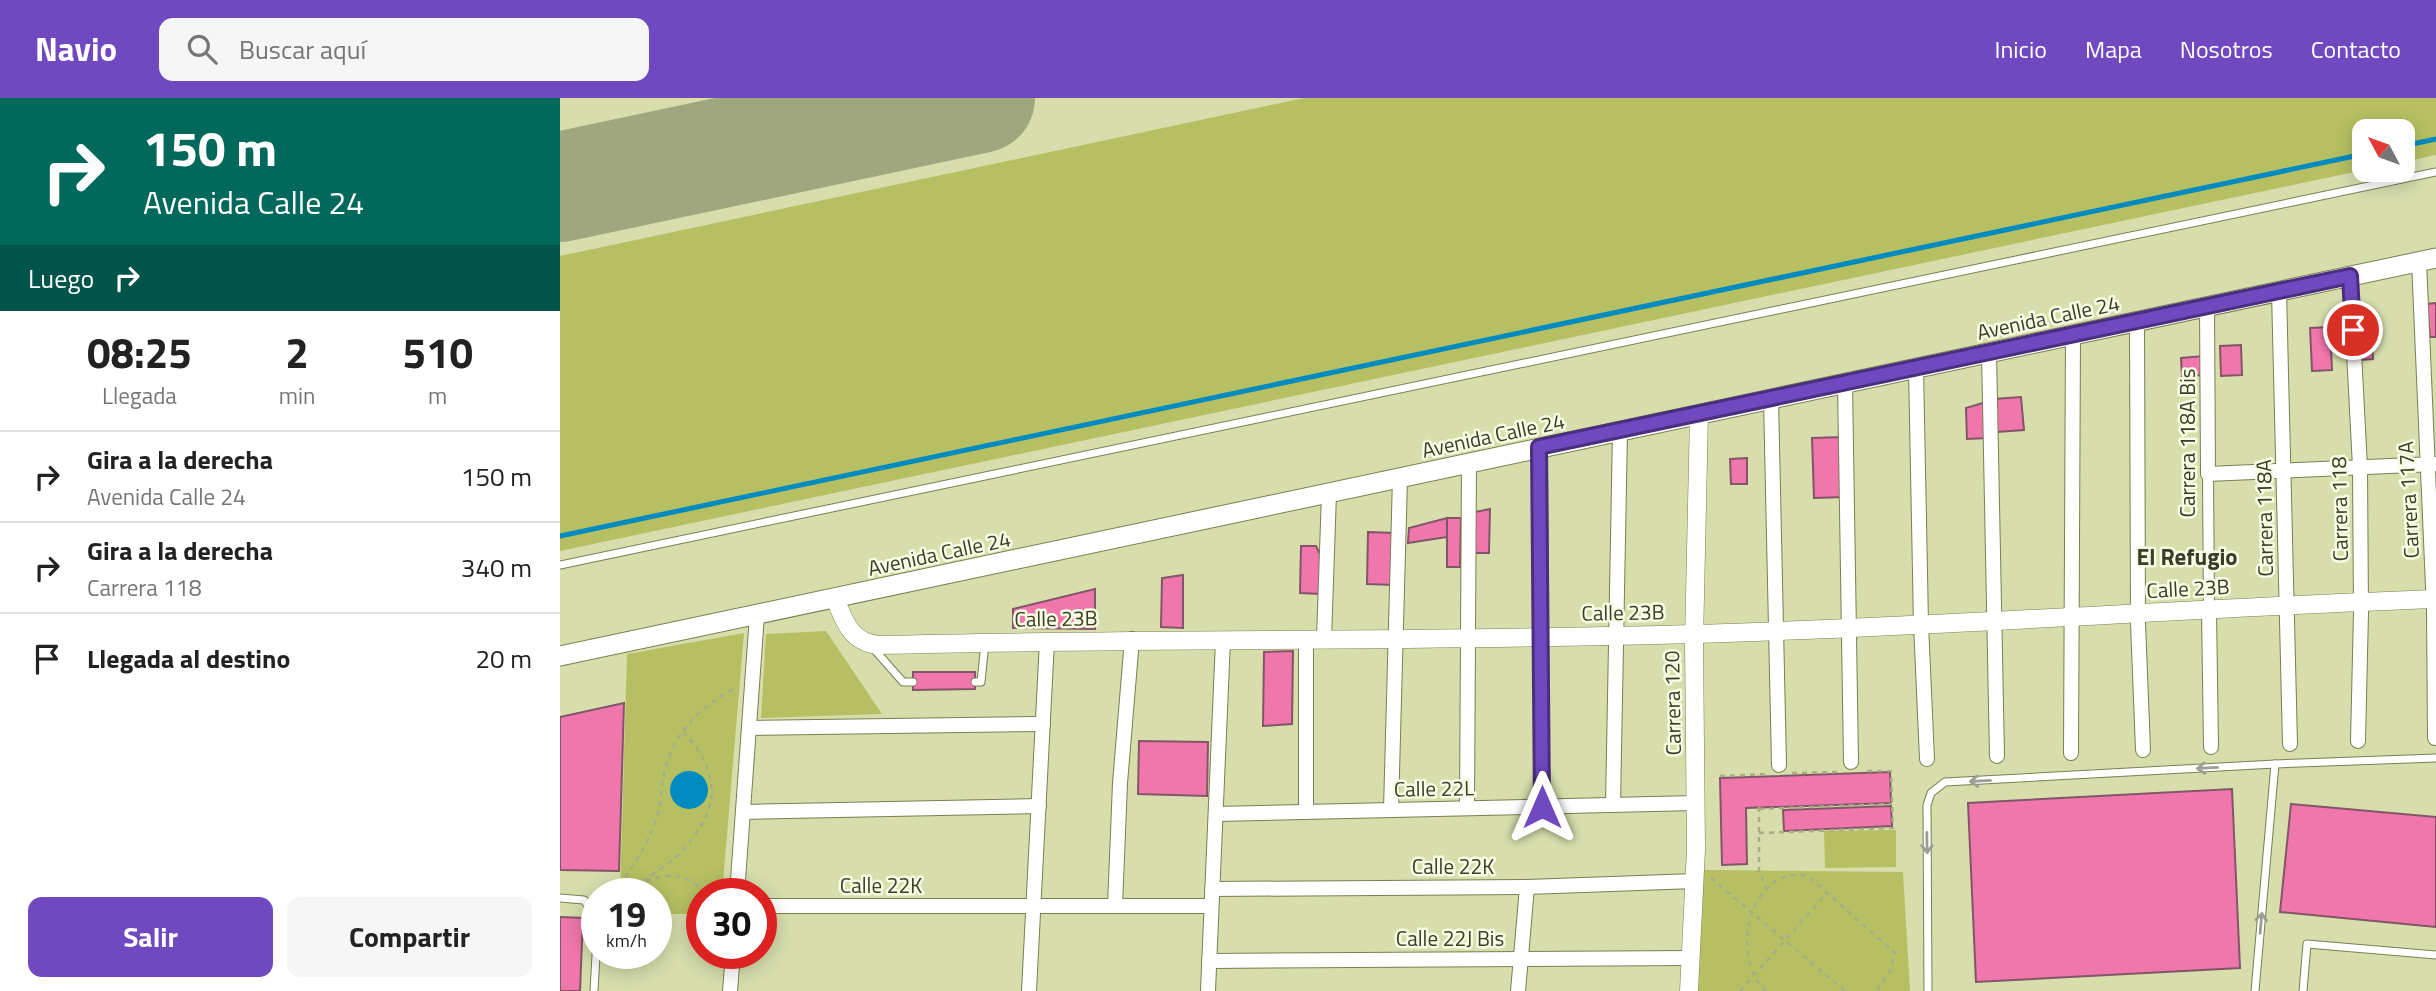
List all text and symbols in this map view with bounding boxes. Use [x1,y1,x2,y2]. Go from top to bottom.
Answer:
search box [159,18,649,81]
text: Navio [35,24,117,74]
icon: search [183,30,221,68]
text: Buscar aquí [239,30,366,69]
text: Inicio [1995,31,2047,67]
text: Mapa [2085,31,2142,67]
text: Nosotros [2180,31,2273,67]
text: Contacto [2311,31,2401,67]
text: 150 m [143,110,277,185]
north arrow [2352,119,2415,182]
map controls [2352,119,2415,182]
icon: right [28,126,119,217]
text: Avenida Calle 24 [143,178,364,226]
text: Luego [28,259,94,298]
icon: right [108,259,146,297]
street label: Avenida Calle 24 [1974,286,2122,348]
pin [2323,300,2383,360]
icon: arrive [2334,311,2372,349]
text: 08:25 [87,320,192,384]
text: 2 [285,320,309,384]
text: 510 [402,320,473,384]
street label: Carrera 118A Bis [2171,369,2203,518]
text: Llegada [102,378,177,413]
text: min [279,378,315,413]
text: m [428,378,447,413]
street label: Avenida Calle 24 [1419,404,1567,466]
text: Gira a la derecha [87,440,273,479]
street label: Carrera 117A [2389,440,2427,559]
street label: Carrera 118 [2322,456,2356,562]
text: 150 m [461,457,532,496]
icon: right [28,458,66,496]
street label: Carrera 118A [2247,459,2281,577]
text: Avenida Calle 24 [87,479,246,514]
street label: Avenida Calle 24 [865,522,1013,584]
text: Gira a la derecha [87,531,273,570]
district label: El Refugio [2136,539,2238,574]
text: 340 m [461,548,532,587]
icon: right [28,549,66,587]
text: Carrera 118 [87,570,202,605]
street label: Calle 23B [2146,570,2230,606]
street label: Calle 23B [1581,595,1665,629]
street label: Calle 23B [1014,601,1098,635]
text: Llegada al destino [87,639,290,678]
text: 20 m [475,639,532,678]
icon: arrive [28,640,66,678]
street label: Carrera 120 [1655,650,1689,756]
one-way arrow [2196,762,2219,775]
position arrow [1505,770,1579,844]
street label: Calle 22L [1394,771,1474,805]
one-way arrow [1969,774,1992,787]
one-way arrow [1920,831,1934,854]
street label: Calle 22K [1412,850,1494,882]
street label: Calle 22K [840,869,922,901]
speed limit sign: 30 [686,878,777,969]
text: 19 [607,887,646,941]
button: Salir [28,897,273,977]
button: Compartir [287,897,532,977]
one-way arrow [2255,912,2268,935]
street label: Calle 22J Bis [1396,922,1504,954]
text: km/h [606,927,647,954]

